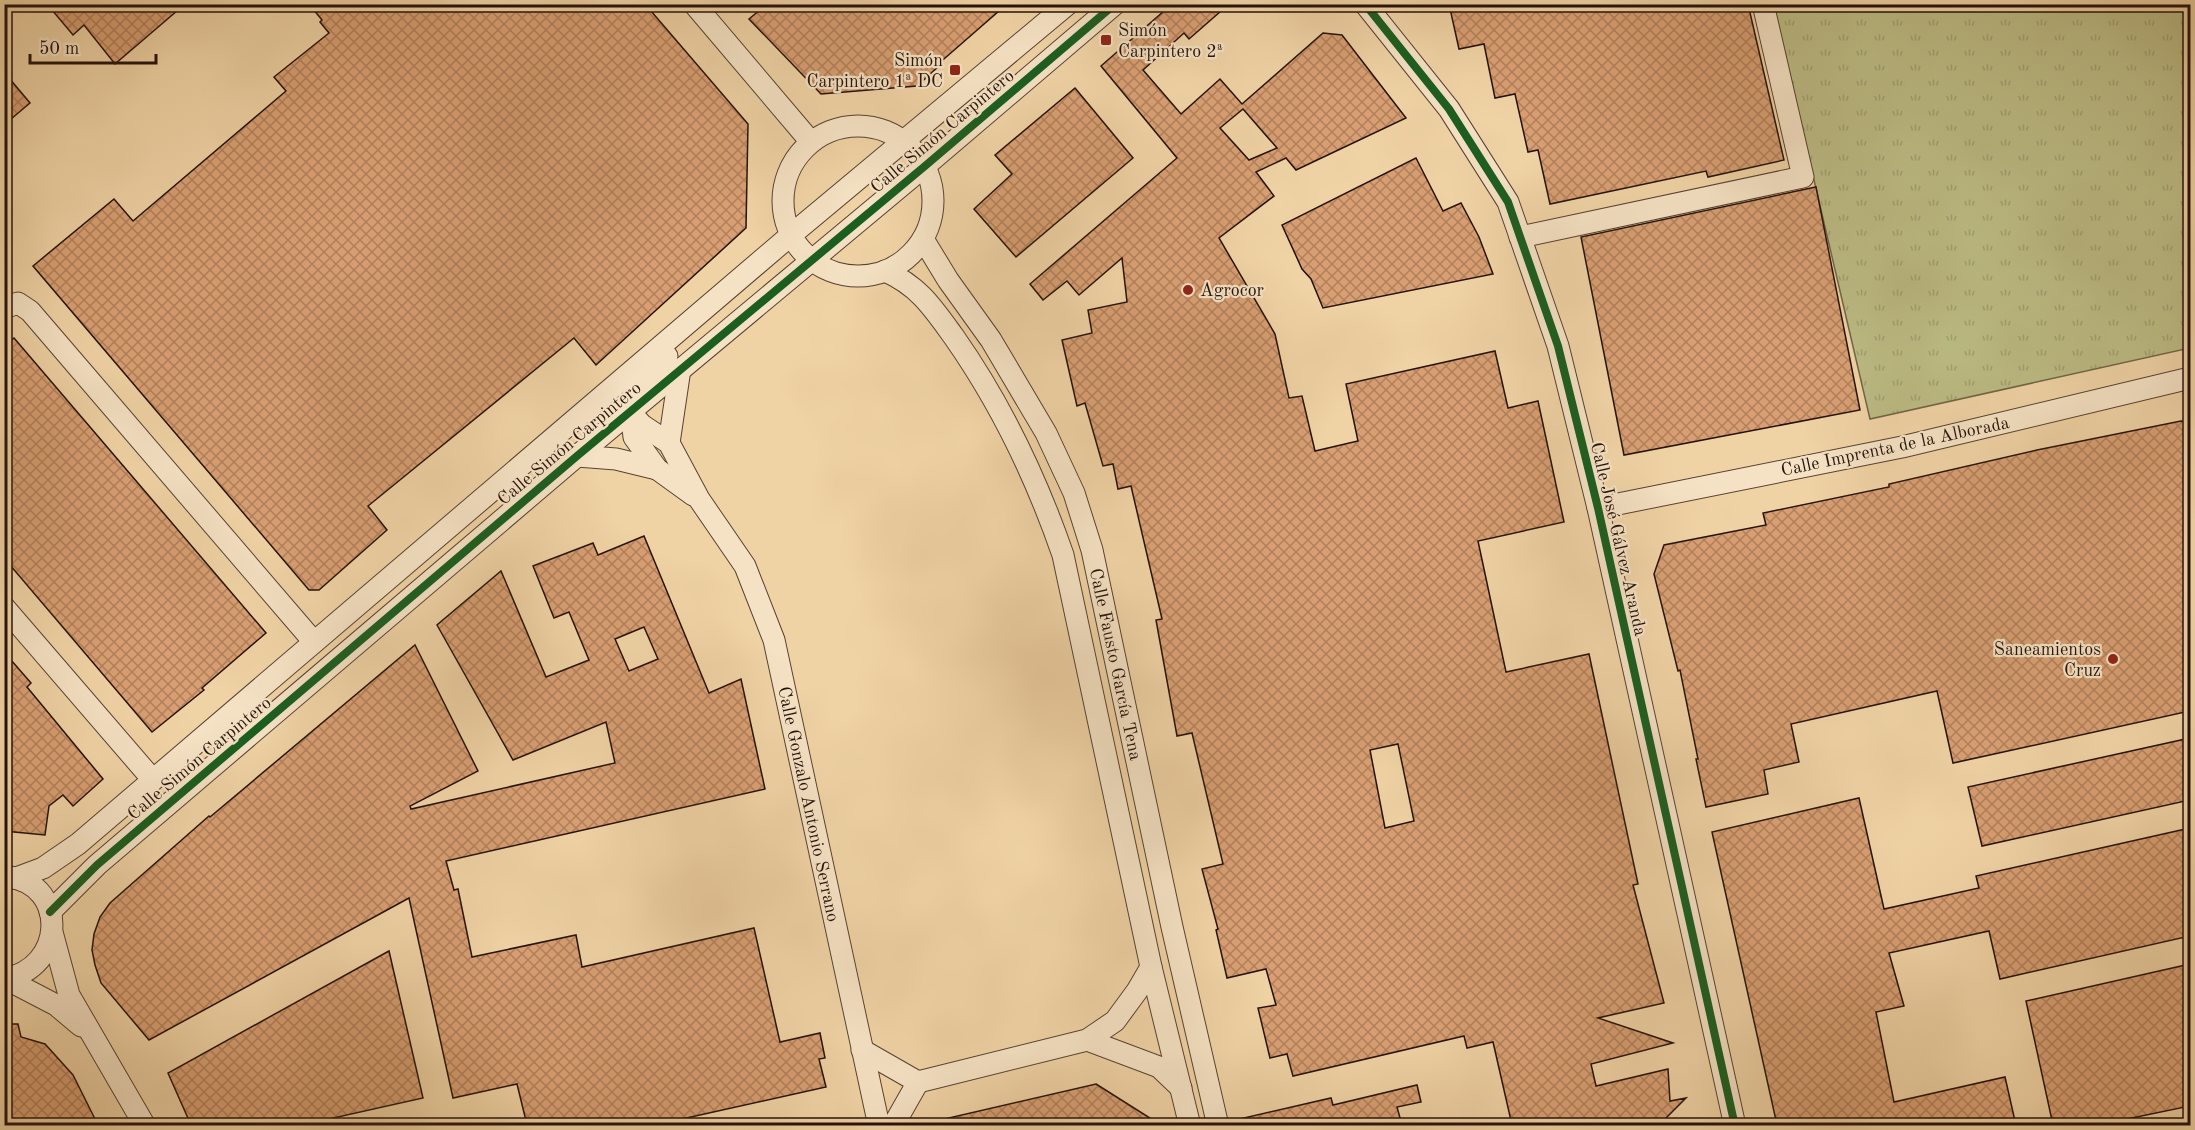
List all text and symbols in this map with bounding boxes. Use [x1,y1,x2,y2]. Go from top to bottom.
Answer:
place label: Simón Carpintero 2ª [1118,22,1223,61]
scale bar [30,27,156,65]
marker: Simón Carpintero 2ª [1099,33,1113,47]
text: 50 m [39,40,79,58]
place label: Simón Carpintero 1ª DC [806,52,943,91]
marker: Simón Carpintero 1ª DC [948,63,962,77]
street label: Calle Simón Carpintero [867,67,1018,197]
place label: Agrocor [1200,282,1265,300]
marker: Agrocor [1181,283,1195,297]
street label: Calle Simón Carpintero [494,379,645,509]
street label: Calle Imprenta de la Alborada [1779,414,2011,480]
street label: Calle José Gálvez Aranda [1587,441,1649,638]
street label: Calle Fausto García Tena [1086,566,1144,762]
place label: Saneamientos Cruz [1994,641,2101,680]
marker: Saneamientos Cruz [2106,652,2120,666]
street label: Calle Gonzalo Antonio Serrano [774,685,842,924]
street label: Calle Simón Carpintero [124,694,275,824]

